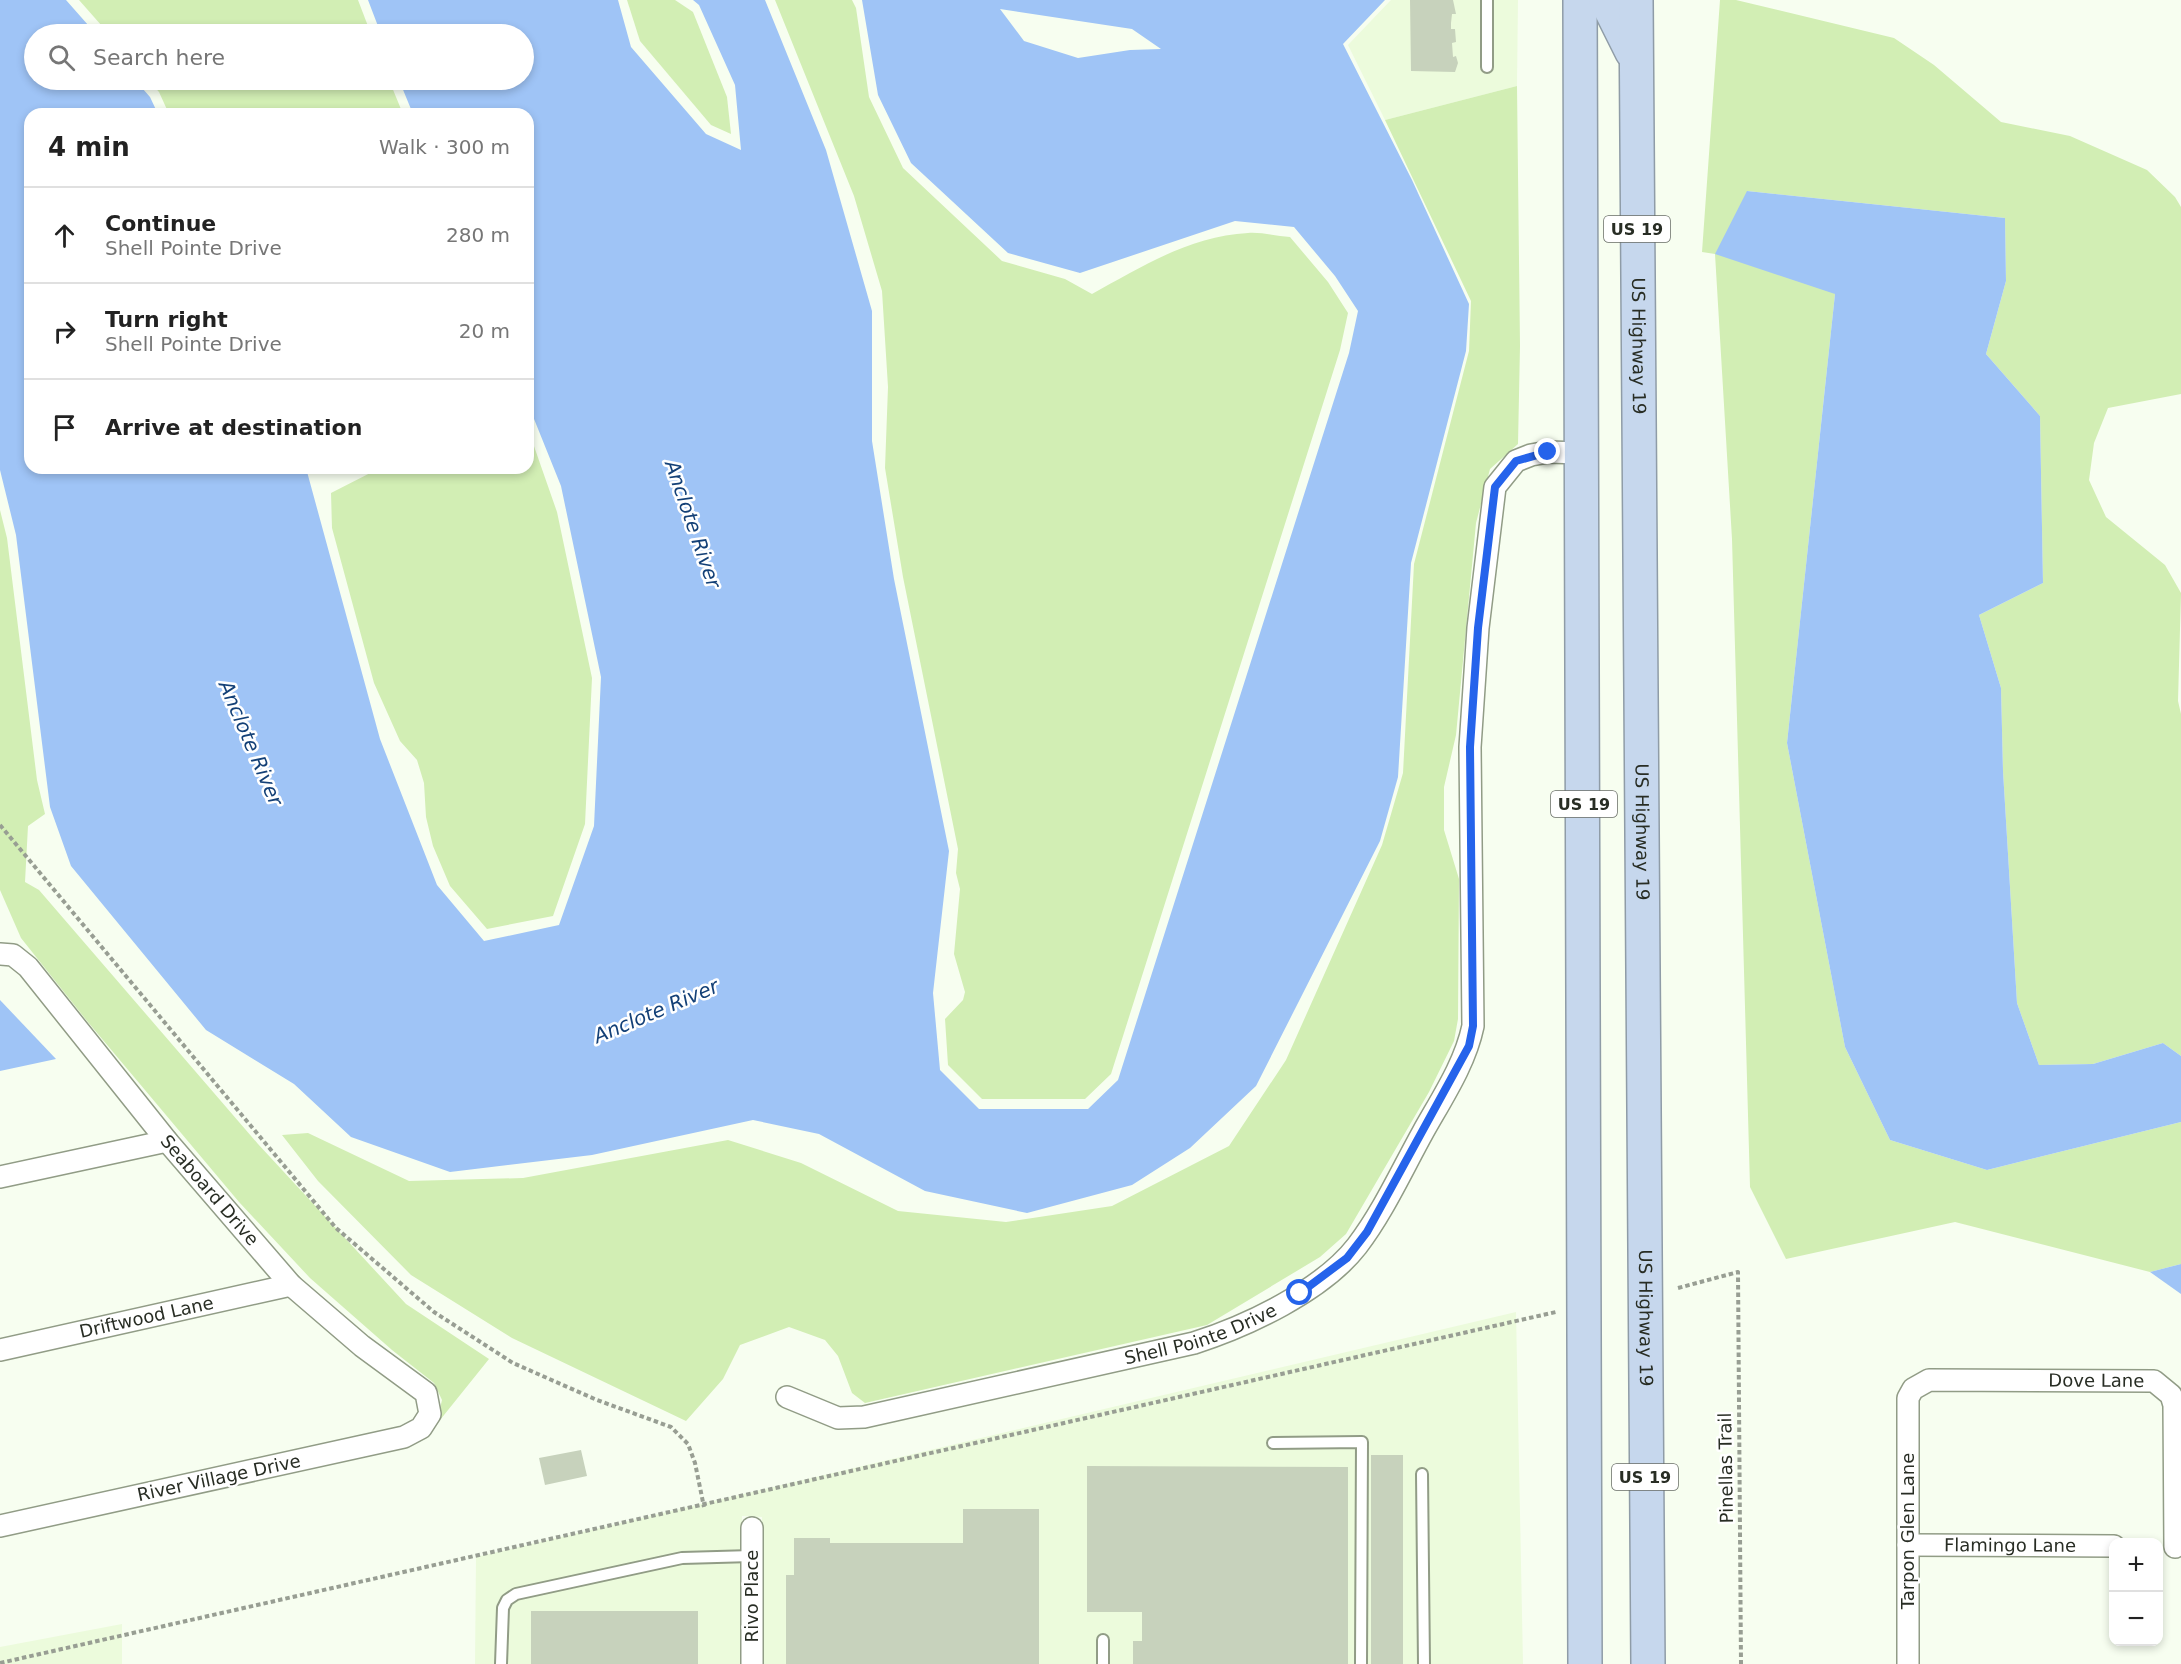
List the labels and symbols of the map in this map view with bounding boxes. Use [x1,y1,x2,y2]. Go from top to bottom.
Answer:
road number: US 19 [1604,216,1670,242]
street label: US Highway 19 [1628,277,1650,414]
route end [1534,438,1560,464]
water label: Anclote River [659,455,727,593]
water label: Anclote River [213,675,289,811]
street label: US Highway 19 [1632,763,1653,900]
road number: US 19 [1551,791,1617,817]
water label: Anclote River [588,973,724,1049]
street label: Seaboard Drive [156,1130,263,1250]
street label: US Highway 19 [1635,1249,1657,1386]
route start [1286,1279,1312,1305]
street label: Driftwood Lane [77,1292,215,1342]
street label: Shell Pointe Drive [1122,1299,1280,1368]
street label: Dove Lane [2048,1370,2144,1391]
street label: Pinellas Trail [1714,1412,1737,1524]
street label: River Village Drive [135,1450,303,1505]
street label: Tarpon Glen Lane [1897,1453,1918,1610]
road number: US 19 [1612,1464,1678,1490]
street label: Flamingo Lane [1944,1534,2076,1556]
street label: Rivo Place [741,1550,762,1642]

